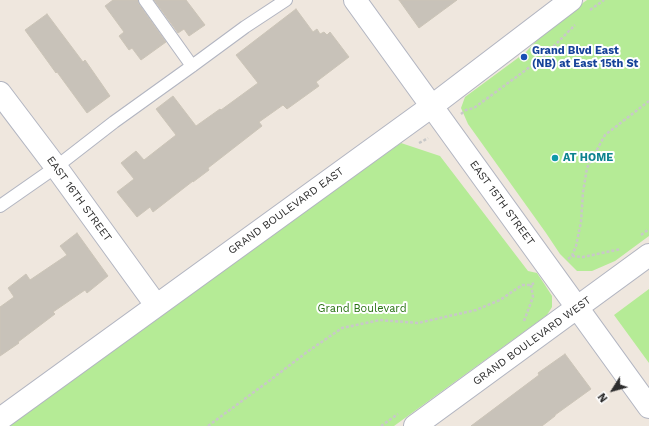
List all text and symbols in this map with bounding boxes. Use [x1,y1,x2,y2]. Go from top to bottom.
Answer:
place label: Grand Blvd East (NB) at East 15th St [532,44,638,70]
marker: Grand Blvd East (NB) at East 15th St [519,52,529,62]
place label: AT HOME [563,151,613,165]
marker: AT HOME [550,153,560,163]
street label: EAST 16TH STREET [44,154,114,244]
street label: EAST 15TH STREET [467,158,537,248]
street label: GRAND BOULEVARD EAST [226,165,346,257]
street label: GRAND BOULEVARD WEST [470,294,594,388]
park label: Grand Boulevard [317,302,407,316]
north arrow [593,370,633,410]
text: N [595,390,611,405]

